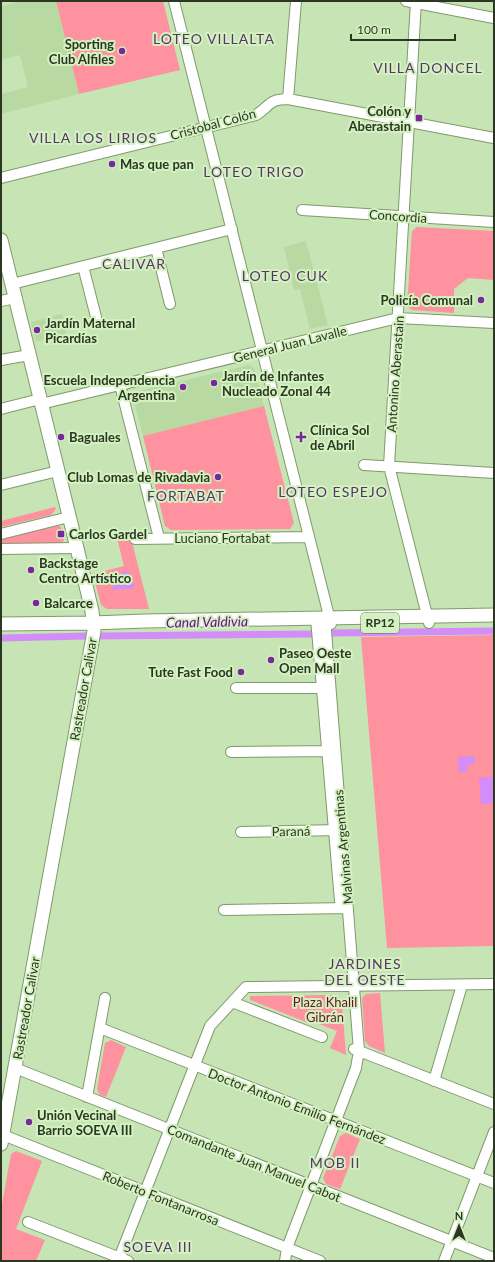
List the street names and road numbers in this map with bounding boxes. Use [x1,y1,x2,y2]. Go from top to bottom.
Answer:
street label: Cristobal Colón [168,105,258,143]
street label: Concordia [369,206,427,226]
street label: Antonino Aberastain [383,315,407,433]
street label: General Juan Lavalle [232,322,348,366]
street label: Luciano Fortabat [174,530,270,546]
road number: RP12 [361,613,399,633]
street label: Rastreador Calivar [66,636,100,742]
street label: Malvinas Argentinas [330,789,356,905]
street label: Paraná [271,823,311,839]
street label: Rastreador Calivar [9,955,43,1061]
street label: Doctor Antonio Emilio Fernández [206,1065,388,1147]
street label: Comandante Juan Manuel Cabot [165,1121,343,1205]
street label: Roberto Fontanarrosa [100,1167,222,1229]

